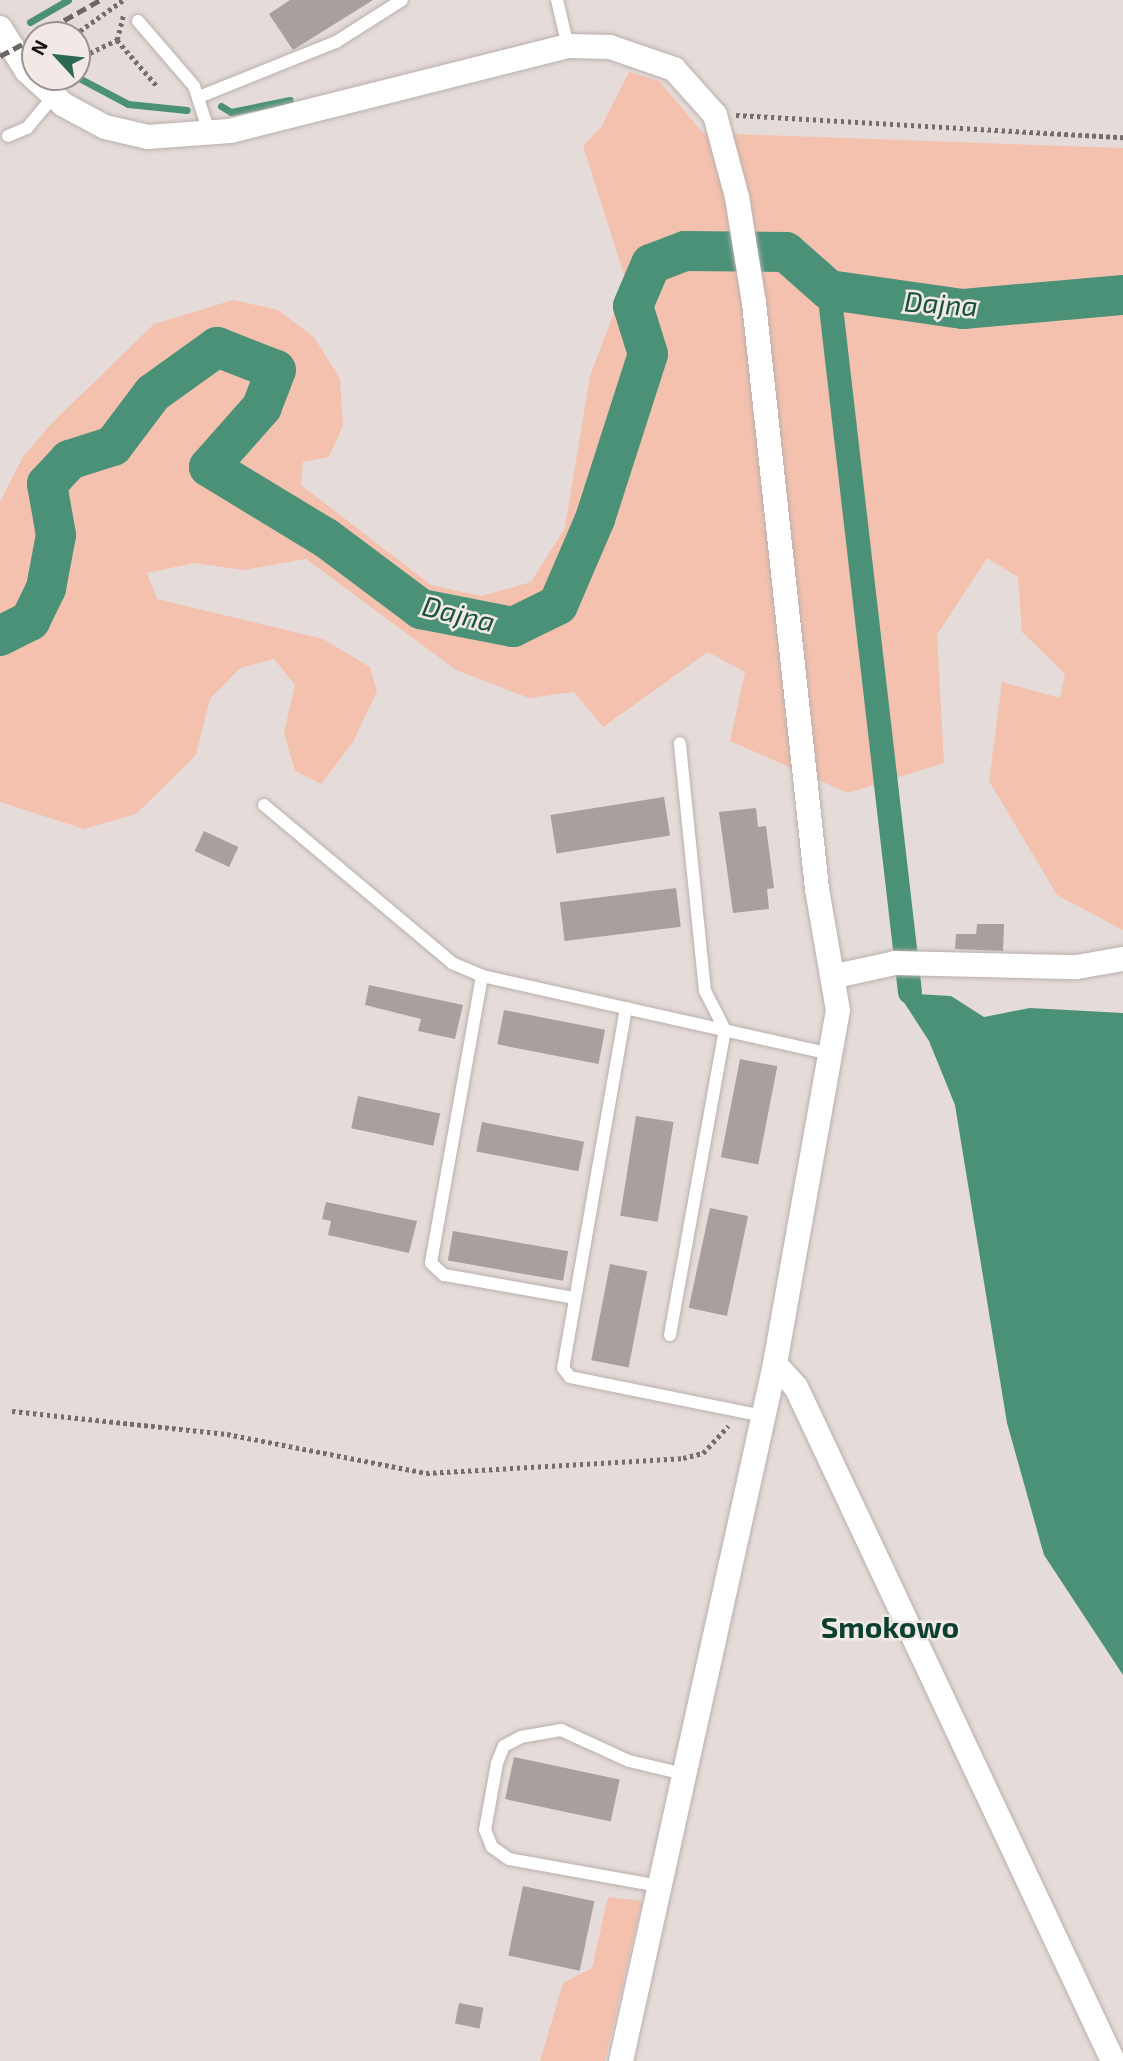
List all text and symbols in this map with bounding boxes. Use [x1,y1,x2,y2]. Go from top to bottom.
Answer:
north arrow [21,21,91,91]
text: N [25,36,52,58]
water label: Dajna [903,284,979,322]
water label: Dajna [419,588,499,638]
district label: Smokowo [821,1608,959,1644]

